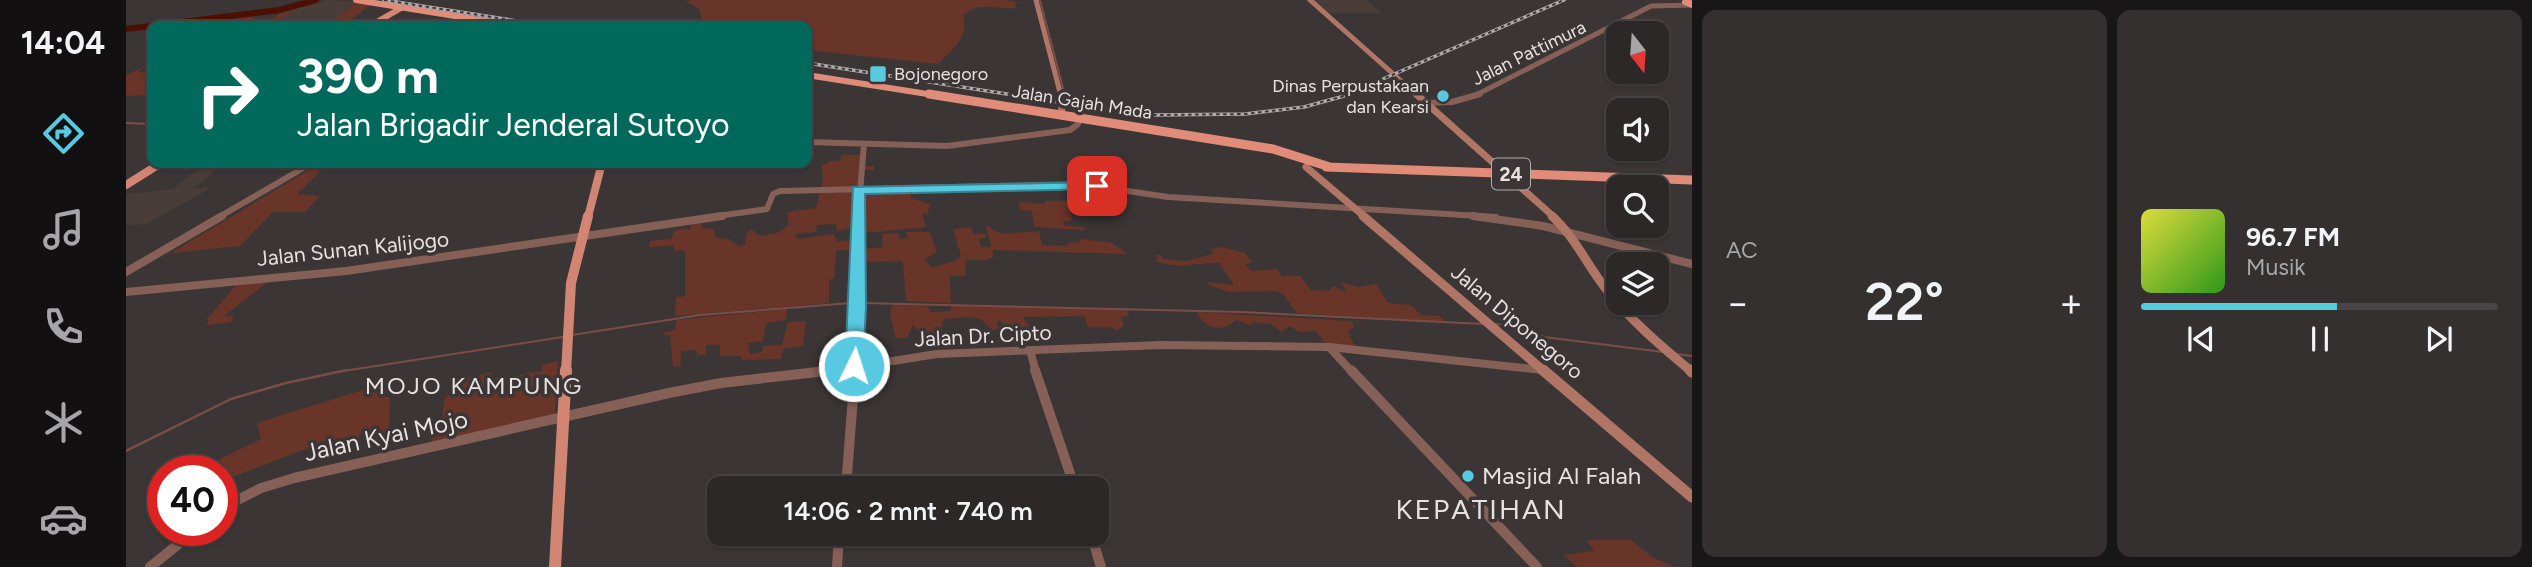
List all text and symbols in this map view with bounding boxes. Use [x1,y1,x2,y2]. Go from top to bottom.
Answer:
street label: Jalan Pattimura [1468,16,1590,90]
north arrow [1606,21,1670,84]
map controls [1606,21,1669,315]
text: 14:04 [21,24,105,62]
text: 390 m [297,46,439,105]
icon: right [182,49,273,140]
place label: Bojonegoro [894,63,988,85]
marker: Bojonegoro [868,64,888,84]
place label: Dinas Perpustakaan dan Kearsi [1272,75,1429,118]
street label: Jalan Gajah Mada [1010,80,1154,124]
marker: Dinas Perpustakaan dan Kearsi [1435,88,1451,104]
button: sound [1606,98,1669,161]
text: Jalan Brigadir Jenderal Sutoyo [297,106,730,144]
icon: directions [39,109,88,158]
pin [1067,156,1127,216]
road number: 24 [1492,158,1530,190]
icon: arrive [1078,167,1116,205]
button: search [1606,175,1669,238]
icon: music [39,205,88,254]
text: 96.7 FM [2246,221,2340,253]
street label: Jalan Sunan Kalijogo [256,226,450,271]
text: AC [1726,236,1758,264]
button: layers [1606,252,1669,315]
text: Musik [2246,253,2306,281]
street label: Jalan Diponegoro [1446,259,1588,384]
text: 22° [1865,271,1944,333]
text: − [1726,280,1750,326]
text: + [2059,280,2083,326]
icon: phone [39,302,88,351]
street label: Jalan Dr. Cipto [914,319,1052,352]
icon: previous [2182,320,2220,358]
icon: pause [2301,320,2339,358]
icon: next [2420,320,2458,358]
position arrow [817,329,891,403]
district label: MOJO KAMPUNG [365,371,583,400]
icon: climate [39,398,88,447]
street label: Jalan Kyai Mojo [301,404,470,467]
speed limit sign: 40 [147,455,238,546]
place label: Masjid Al Falah [1482,461,1641,490]
marker: Masjid Al Falah [1460,468,1476,484]
district label: KEPATIHAN [1395,492,1567,526]
icon: car [39,494,88,543]
text: 14:06 · 2 mnt · 740 m [783,495,1033,527]

